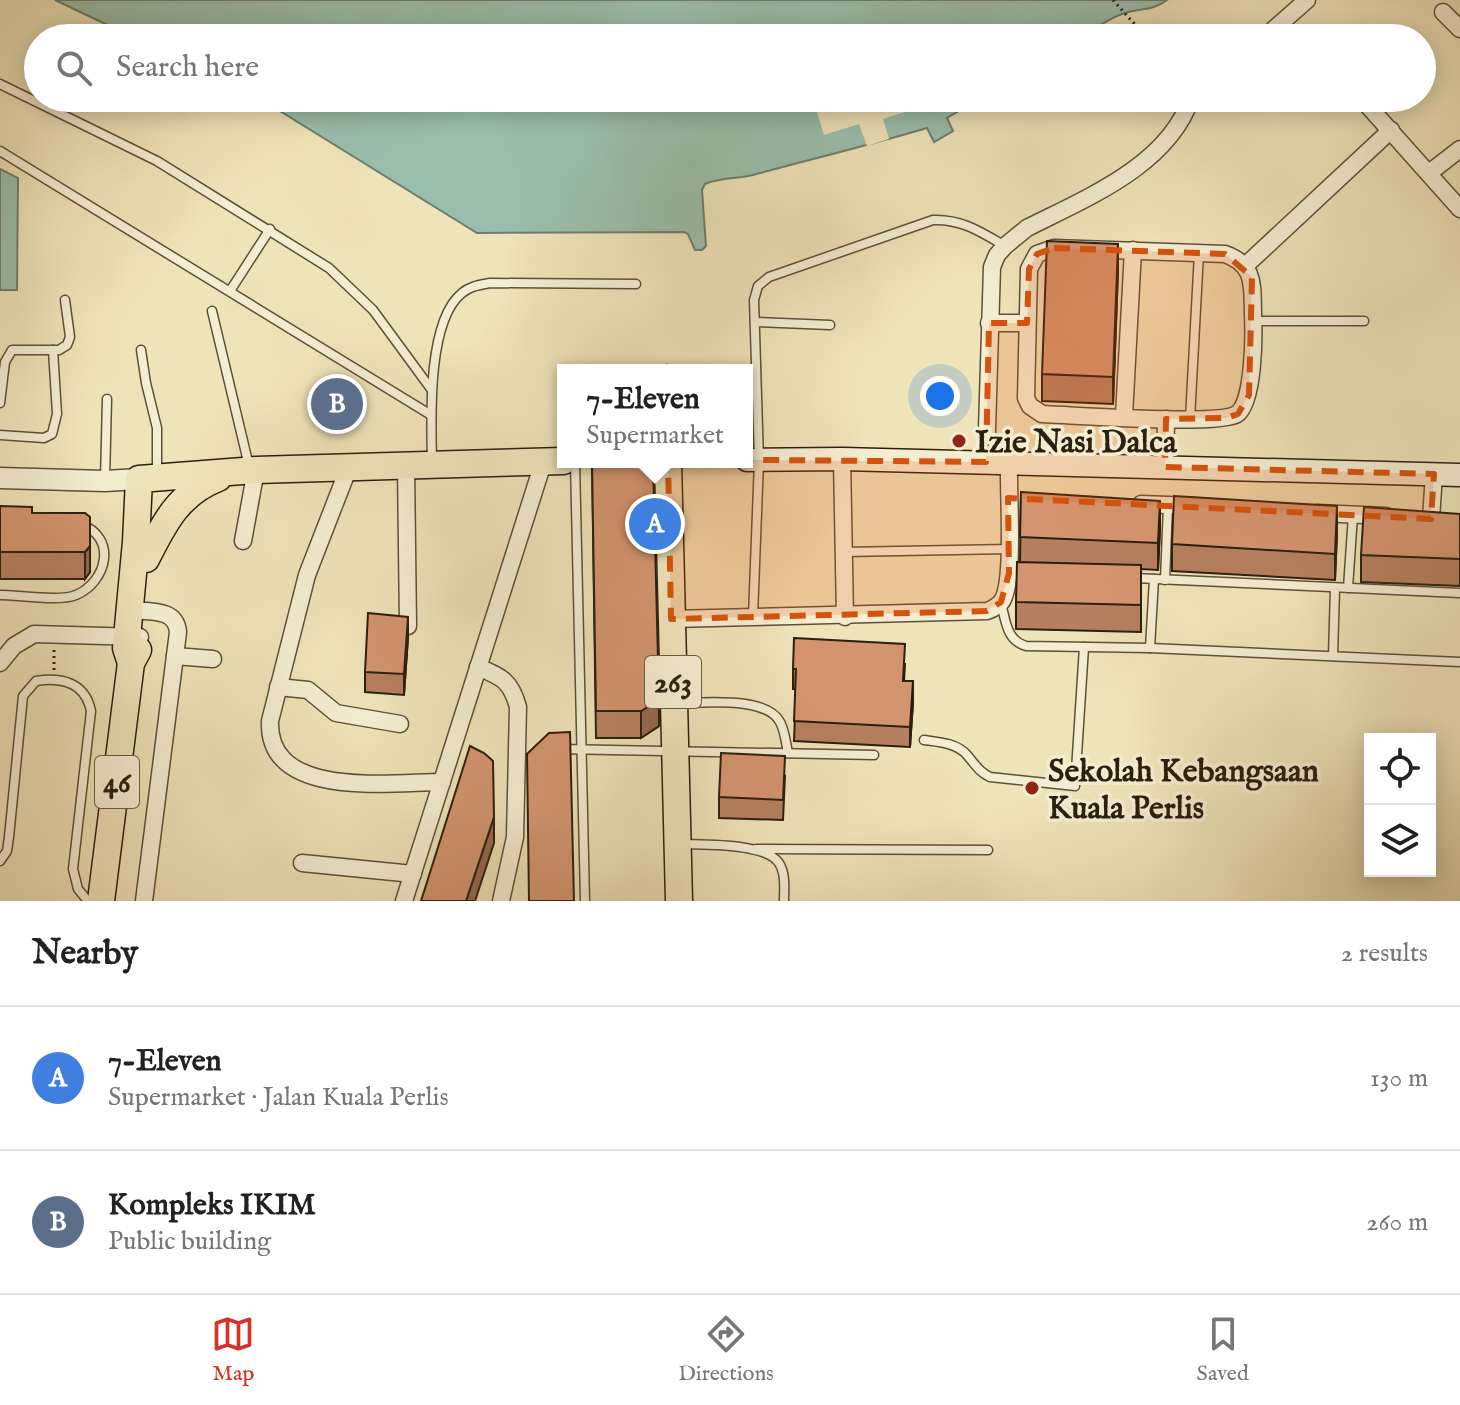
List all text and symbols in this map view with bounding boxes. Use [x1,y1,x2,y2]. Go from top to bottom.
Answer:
search box [24,24,1436,112]
icon: search [52,46,96,90]
text: Search here [116,49,259,87]
popup [557,364,753,468]
pin: B [311,374,363,434]
your location [920,376,960,416]
text: 7-Eleven [586,381,700,419]
text: Supermarket [586,419,724,452]
place label: Izie Nasi Dalca [975,423,1178,464]
marker: Izie Nasi Dalca [950,432,968,450]
pin: A [629,494,681,554]
road number: 263 [645,656,701,708]
map controls [1364,733,1436,877]
button: locate [1364,733,1436,805]
place label: Sekolah Kebangsaan Kuala Perlis [1048,752,1319,830]
road number: 46 [95,756,139,808]
marker: Sekolah Kebangsaan Kuala Perlis [1023,779,1041,797]
button: layers [1364,805,1436,877]
text: Nearby [32,932,138,975]
text: 2 results [1341,937,1428,970]
text: 7-Eleven [108,1043,222,1081]
text: A [49,1062,67,1095]
text: 130 m [1370,1062,1428,1095]
text: Supermarket · Jalan Kuala Perlis [108,1081,449,1114]
text: Kompleks IKIM [108,1187,316,1225]
text: B [49,1206,67,1239]
text: 260 m [1366,1206,1428,1239]
text: Public building [108,1225,271,1258]
tab: Map [211,1312,255,1388]
tab: Directions [678,1312,774,1388]
tab: Saved [1197,1312,1249,1388]

